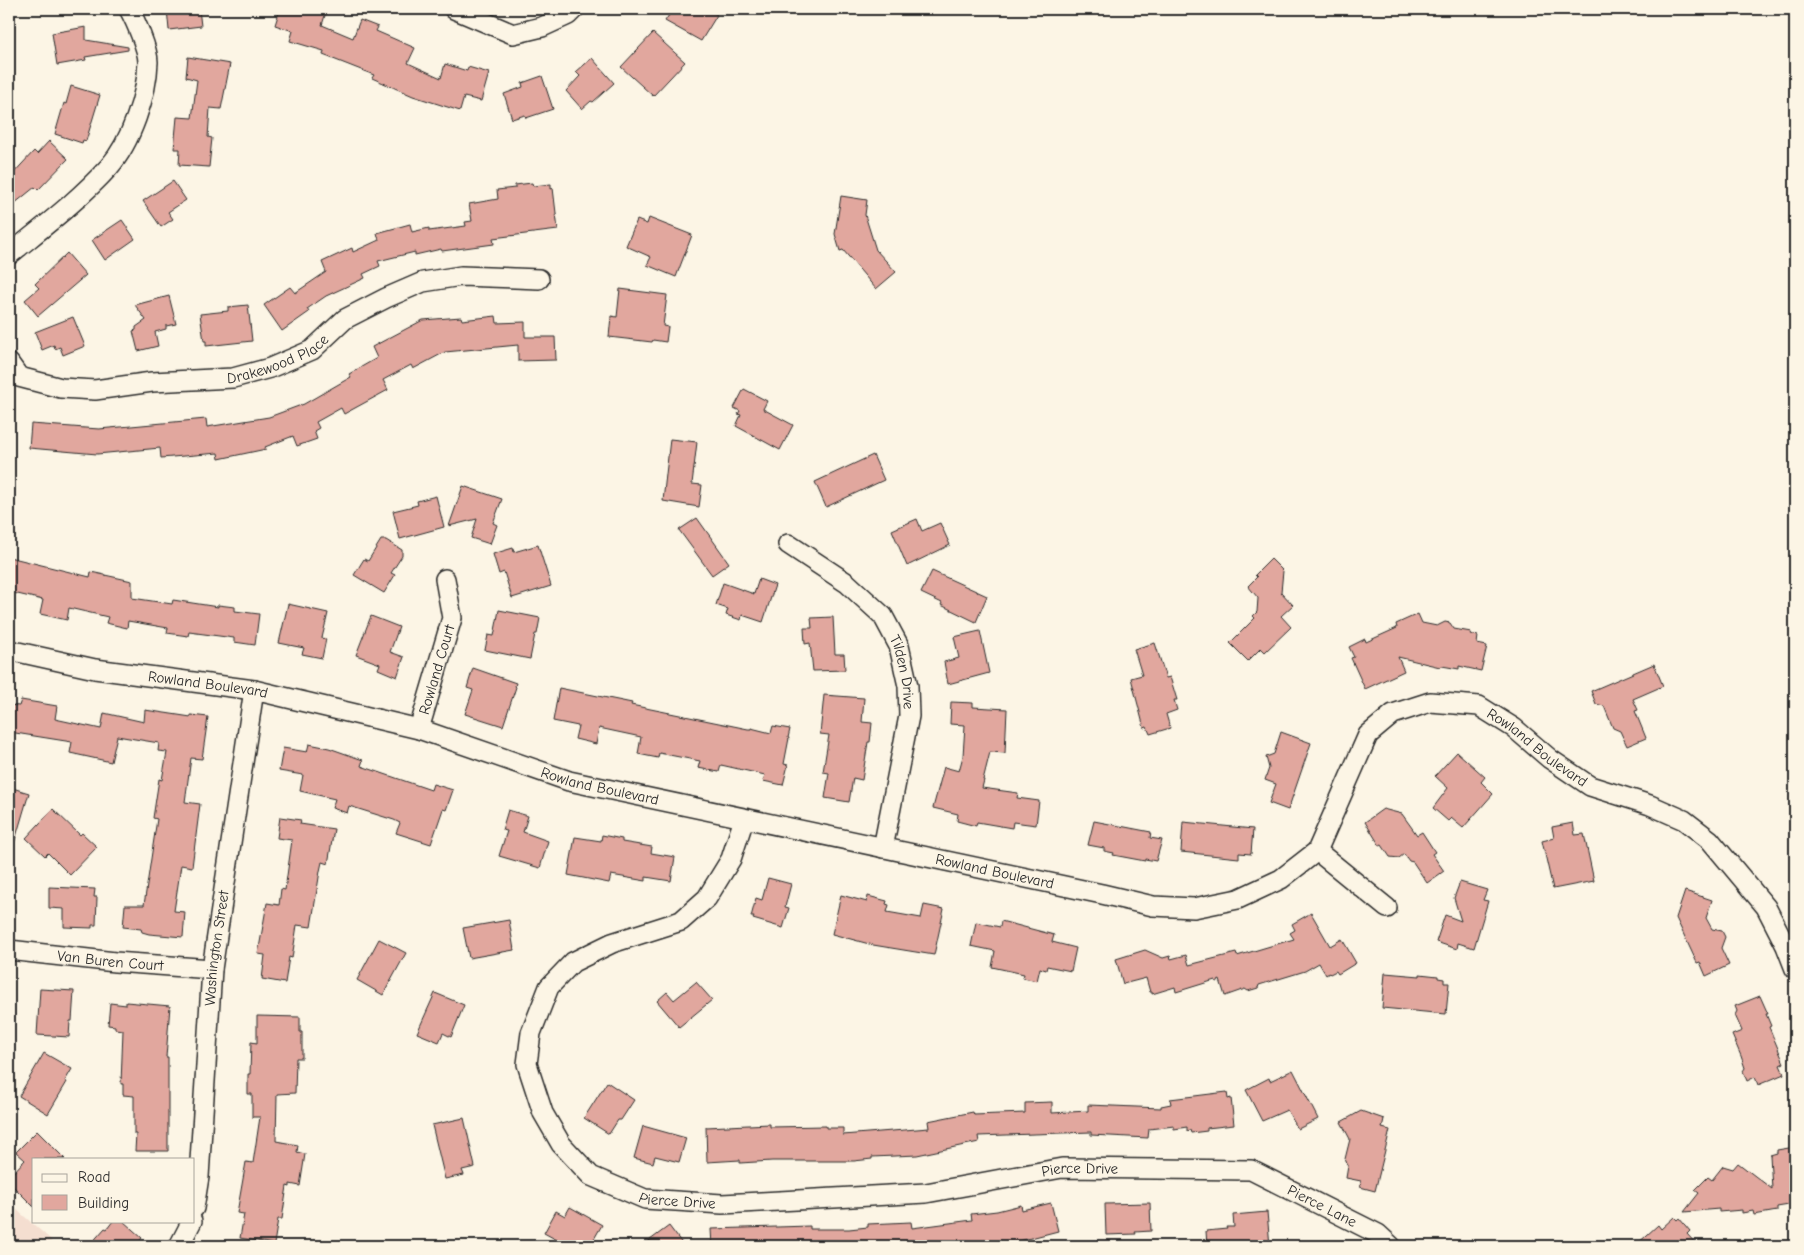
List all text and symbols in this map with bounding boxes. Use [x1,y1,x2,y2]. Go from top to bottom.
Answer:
street label: Drakewood Place [227,330,332,387]
street label: Rowland Court [415,622,459,717]
street label: Tilden Drive [886,632,918,710]
street label: Rowland Boulevard [147,667,270,702]
street label: Rowland Boulevard [1484,704,1591,791]
street label: Rowland Boulevard [538,763,661,809]
street label: Rowland Boulevard [934,850,1056,893]
street label: Washington Street [201,888,233,1006]
street label: Van Buren Court [56,947,165,975]
legend [32,1158,195,1222]
street label: Pierce Drive [1040,1159,1119,1181]
text: Road [78,1168,110,1186]
street label: Pierce Lane [1284,1181,1360,1231]
street label: Pierce Drive [636,1188,717,1213]
text: Building [78,1194,129,1212]

